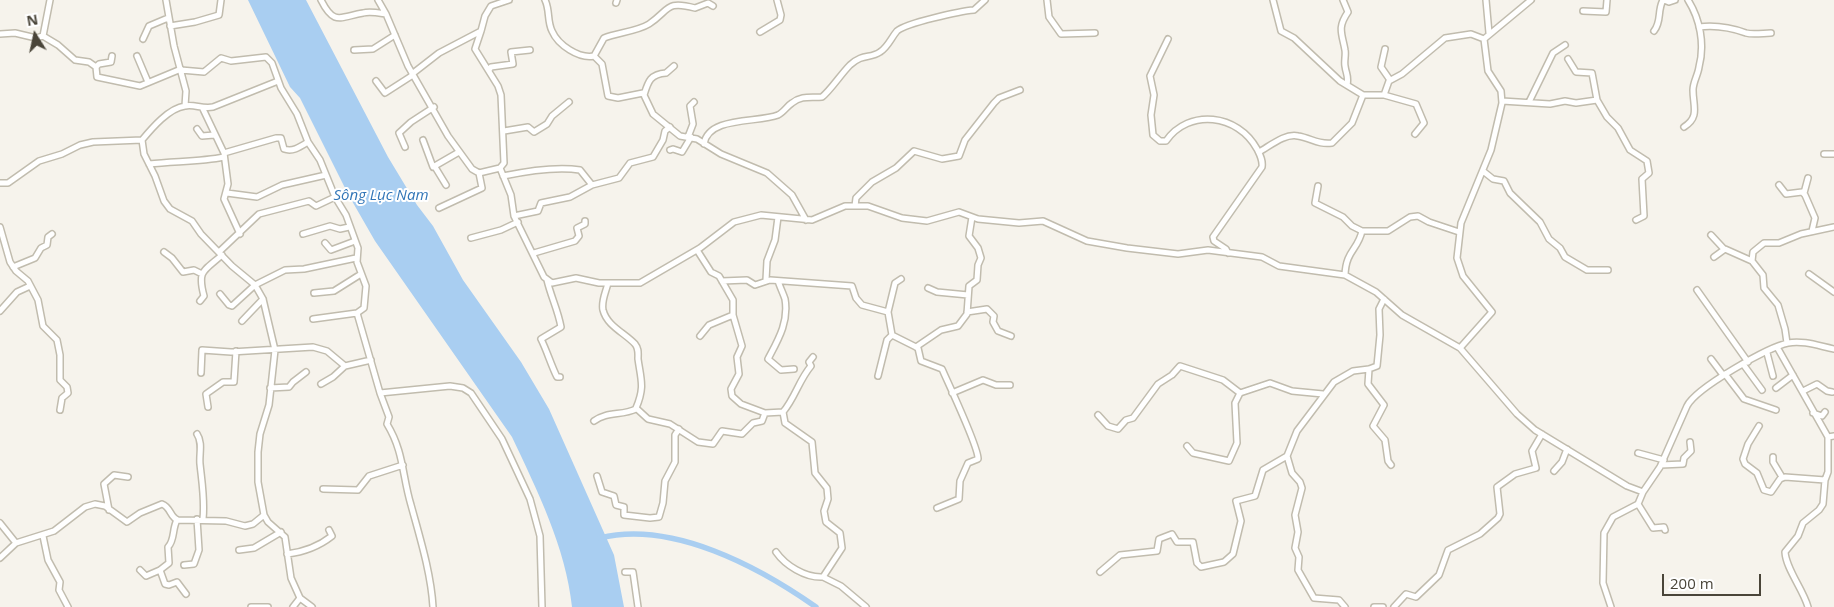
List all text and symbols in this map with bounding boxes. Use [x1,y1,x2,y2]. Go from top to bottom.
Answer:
text: N [25,9,40,30]
north arrow [10,10,60,60]
water label: Sông Lục Nam [334,187,428,205]
scale bar [1664,564,1763,596]
text: 200 m [1670,573,1714,593]

